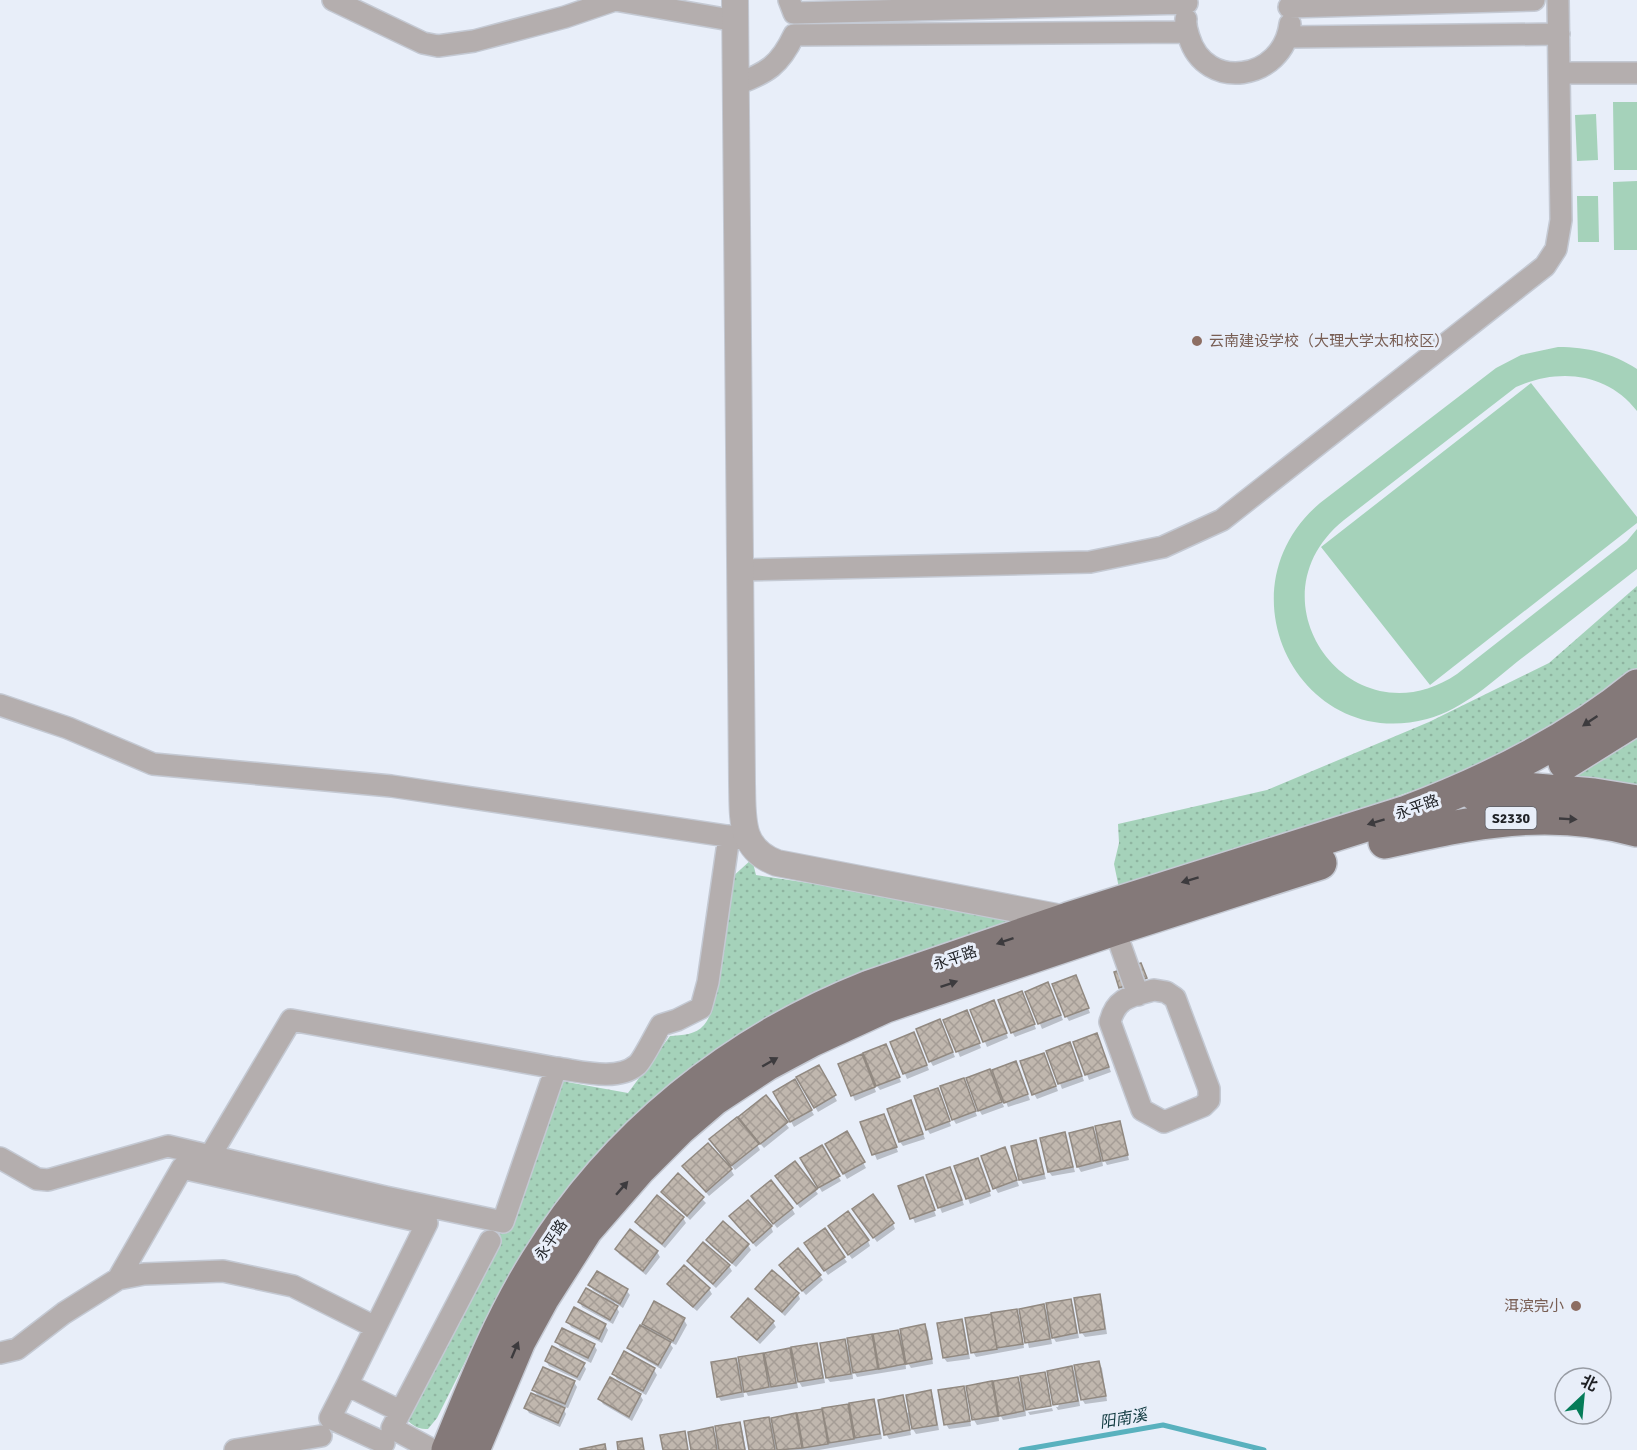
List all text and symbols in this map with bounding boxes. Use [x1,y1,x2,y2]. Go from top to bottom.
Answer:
place label: 云南建设学校（大理大学太和校区） [1209,332,1449,350]
marker: 云南建设学校（大理大学太和校区） [1190,334,1204,348]
one-way arrow [1582,715,1598,726]
street label: 永平路 [1393,791,1441,823]
road number: S2330 [1486,807,1537,829]
one-way arrow [1558,814,1577,824]
one-way arrow [1367,817,1385,827]
one-way arrow [1181,876,1199,885]
one-way arrow [996,936,1014,946]
street label: 永平路 [931,942,979,974]
one-way arrow [940,979,958,989]
one-way arrow [762,1057,778,1068]
one-way arrow [615,1181,628,1196]
street label: 永平路 [531,1216,571,1264]
place label: 洱滨完小 [1504,1297,1564,1315]
marker: 洱滨完小 [1569,1299,1583,1313]
one-way arrow [511,1341,521,1359]
north arrow [1553,1366,1613,1426]
text: 北 [1578,1371,1601,1396]
water label: 阳南溪 [1098,1405,1151,1433]

